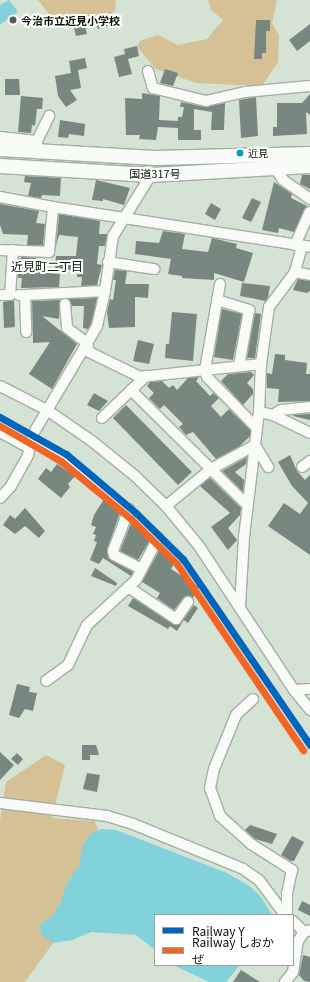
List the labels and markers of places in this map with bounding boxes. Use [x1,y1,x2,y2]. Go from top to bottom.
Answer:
place label: 今治市立近見小学校 [21,13,120,27]
marker: 今治市立近見小学校 [8,15,18,25]
place label: 近見 [248,147,268,159]
marker: 近見 [235,148,245,158]

